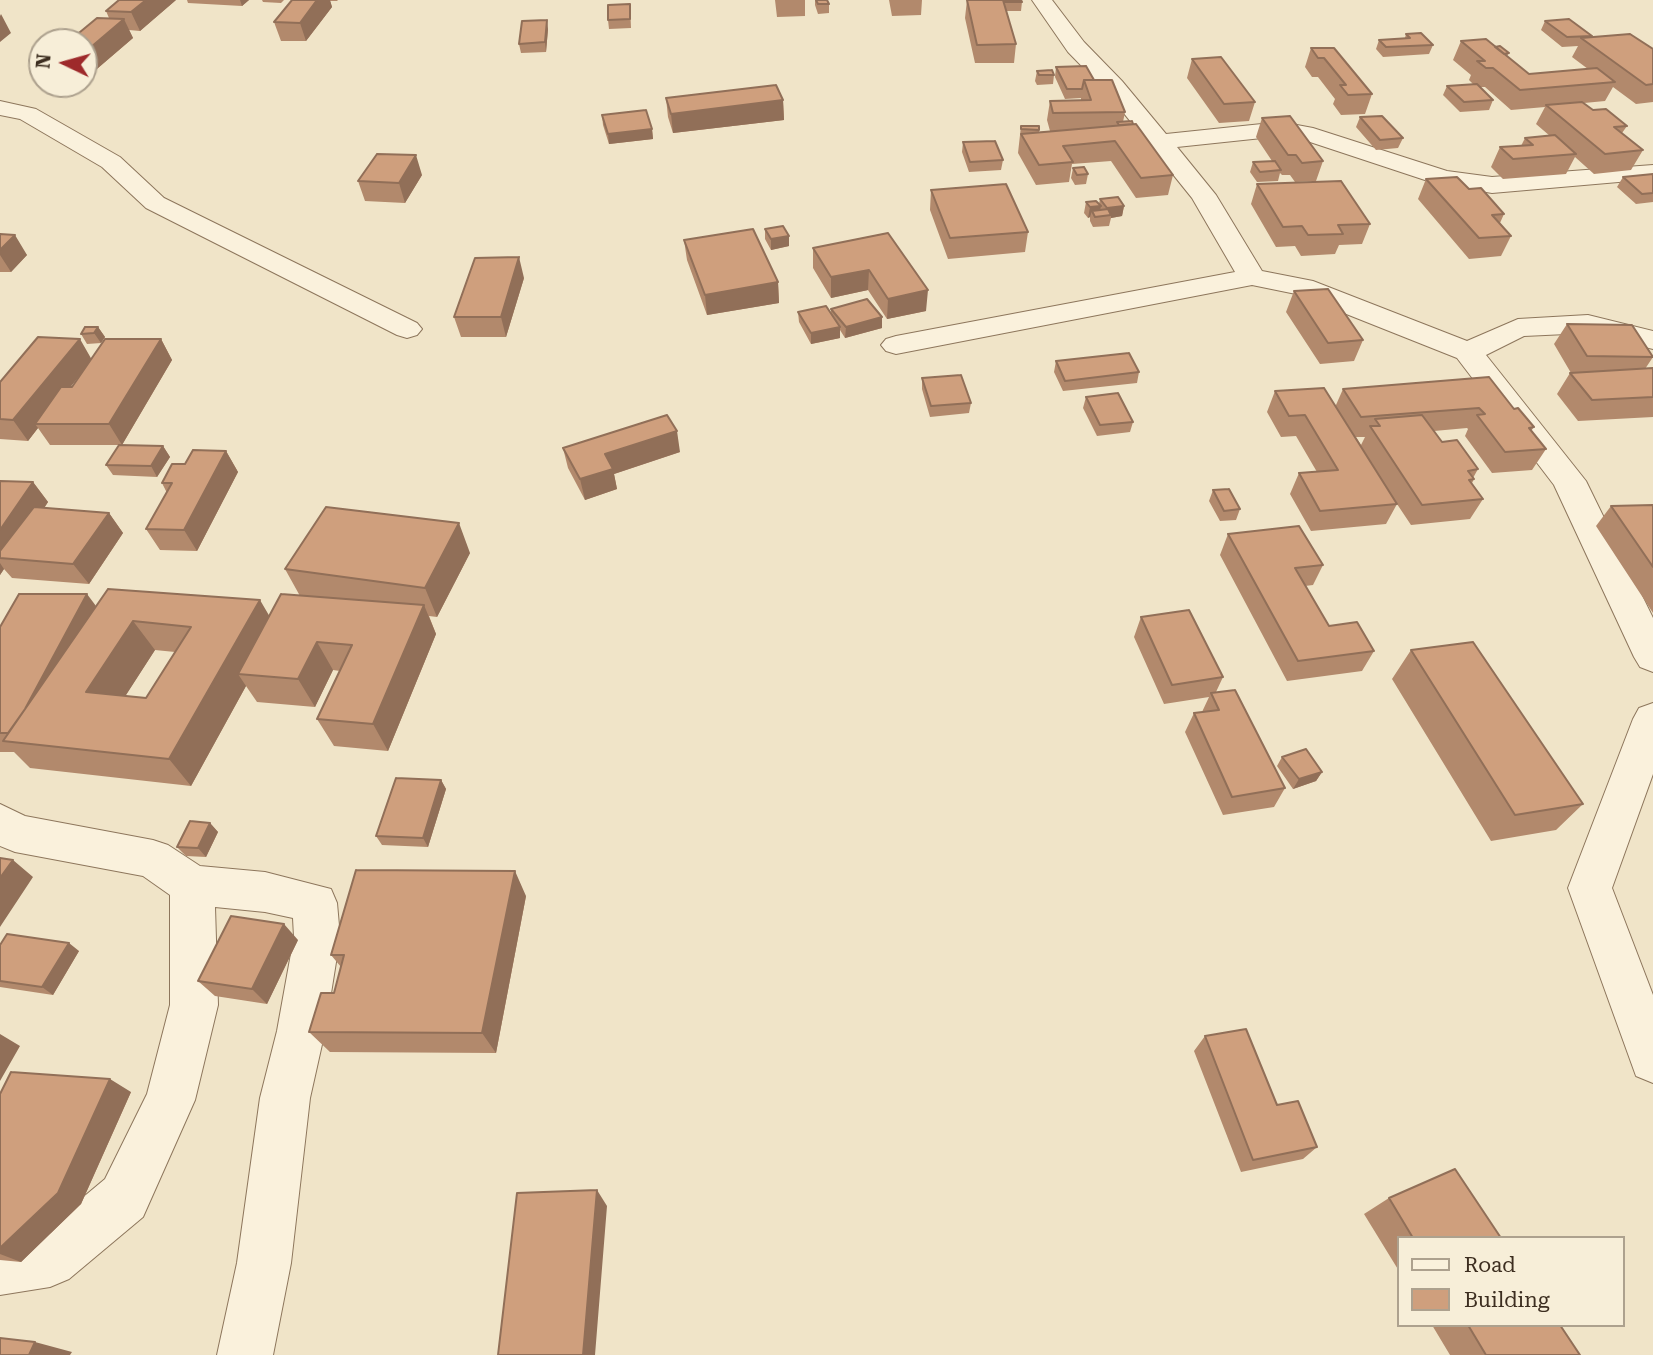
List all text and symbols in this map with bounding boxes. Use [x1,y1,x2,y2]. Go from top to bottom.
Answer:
north arrow [28,28,98,98]
text: N [31,53,56,70]
legend [1398,1236,1625,1327]
text: Road [1464,1253,1516,1277]
text: Building [1464,1288,1550,1312]

